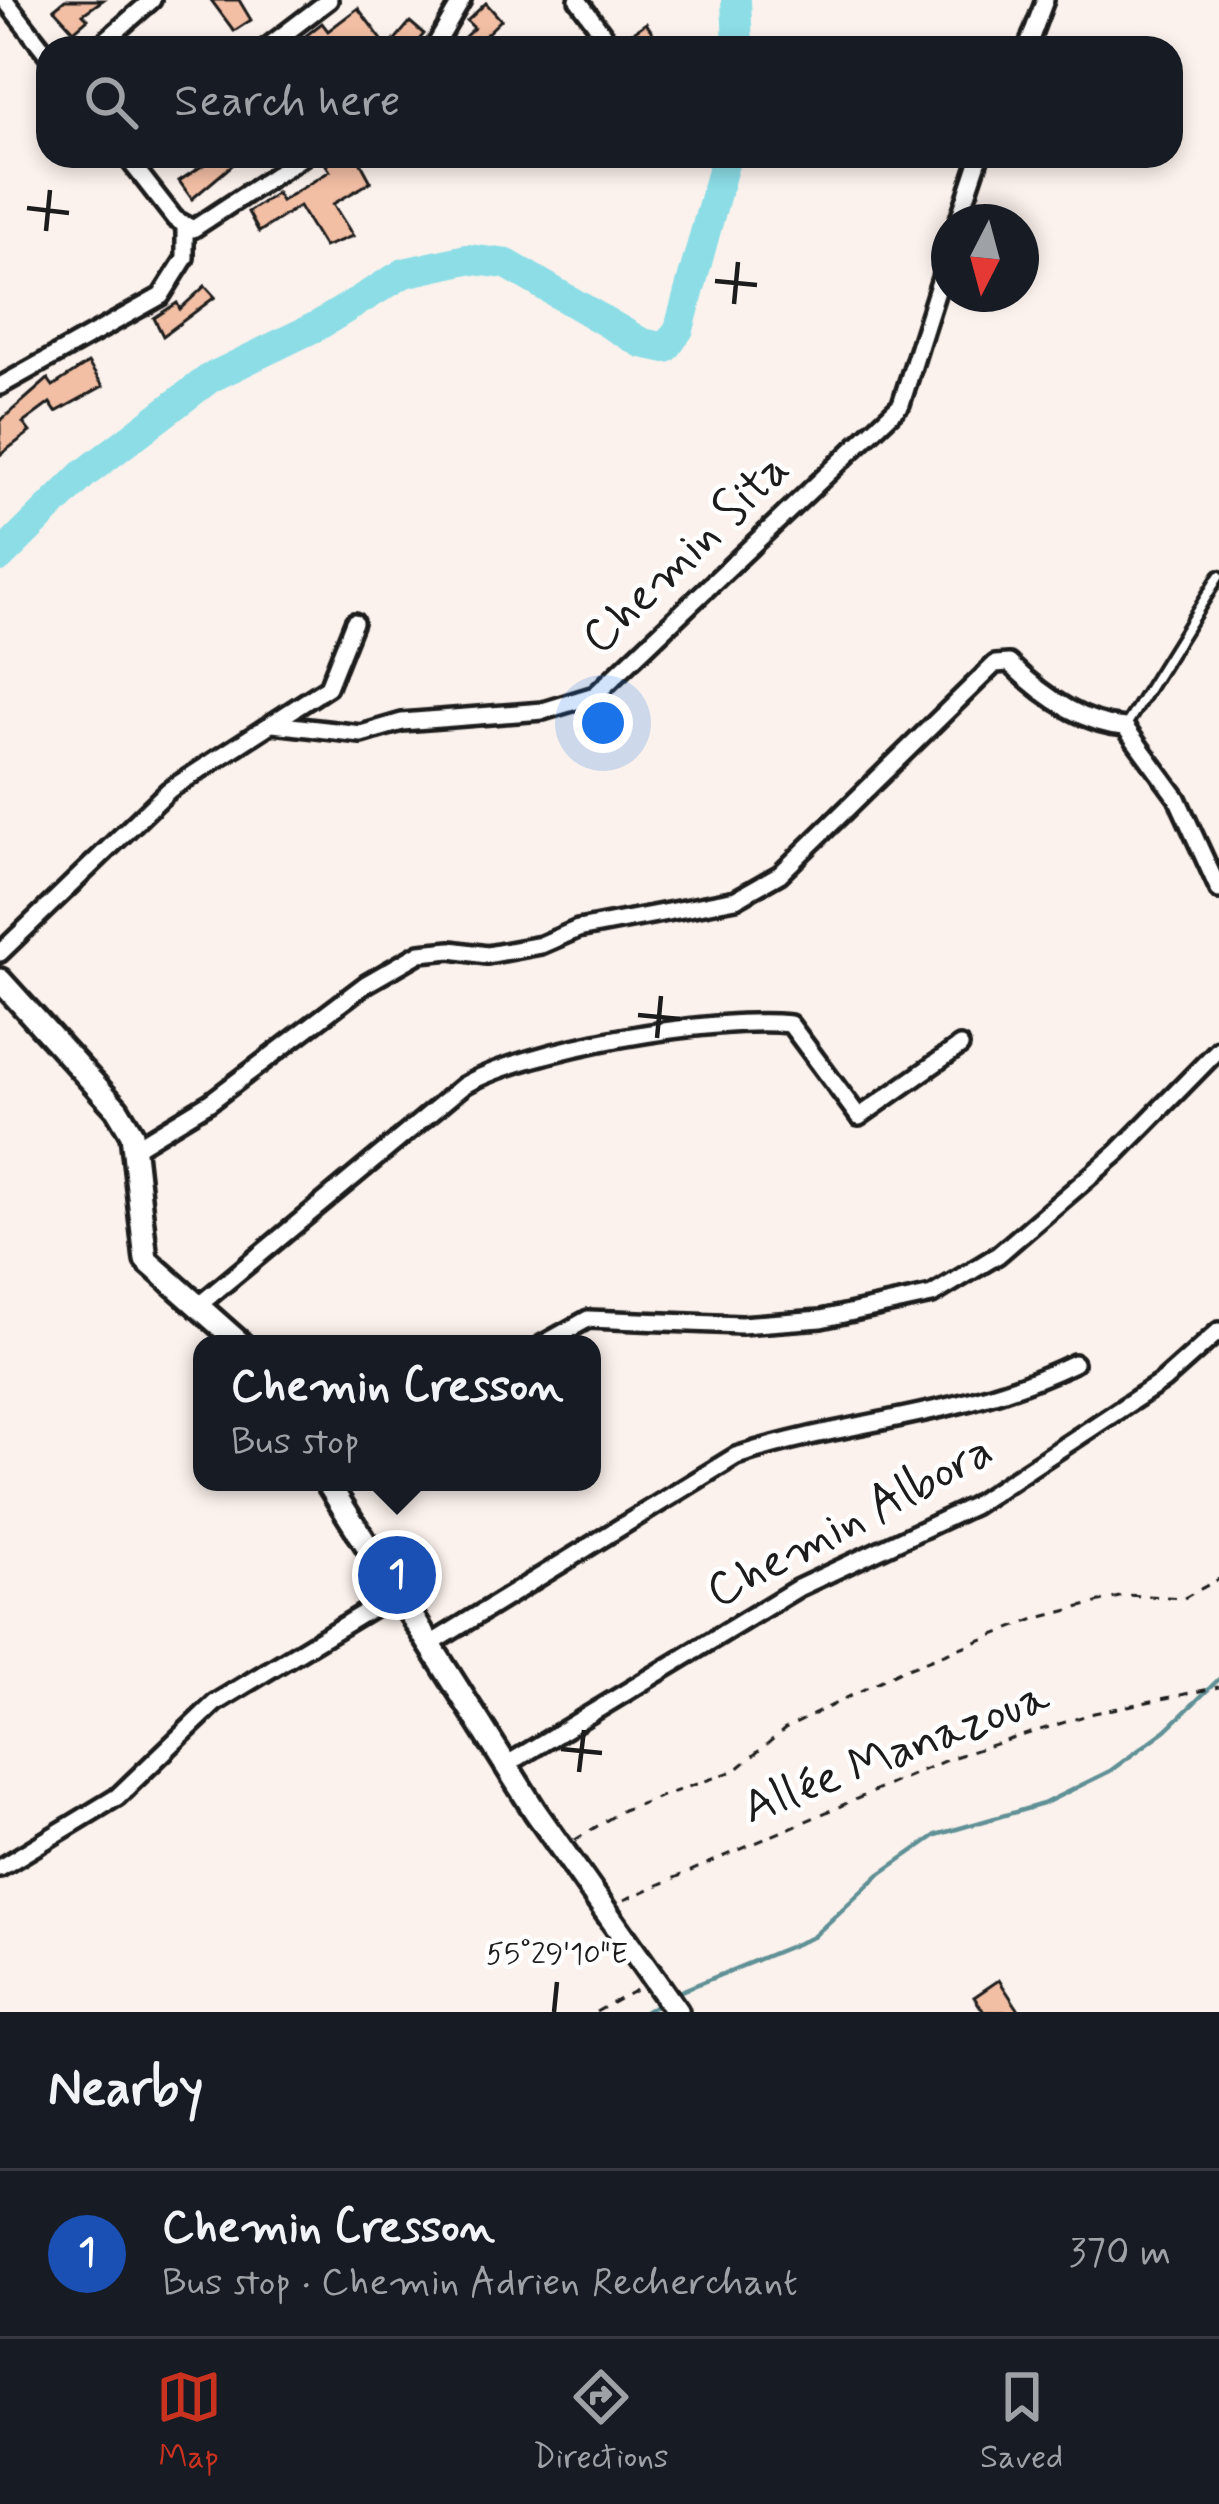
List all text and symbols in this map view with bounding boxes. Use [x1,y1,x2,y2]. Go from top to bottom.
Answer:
search box [36,36,1183,168]
icon: search [78,69,144,135]
text: Search here [174,73,401,132]
north arrow [931,204,1039,312]
street label: Chemin Sita [568,439,804,669]
your location [573,693,633,753]
popup [193,1335,601,1491]
text: Chemin Cresson [231,1358,563,1417]
text: Bus stop [231,1417,360,1468]
street label: Chemin Albora [696,1420,1004,1624]
pin: 1 [358,1530,436,1620]
street label: Allée Manazoua [734,1666,1058,1840]
text: 55°29'10"E [486,1935,628,1974]
text: Nearby [48,2057,203,2123]
text: Chemin Cresson [162,2199,495,2258]
text: 1 [78,2228,96,2279]
text: 370 m [1069,2228,1171,2279]
text: Bus stop · Chemin Adrien Recherchant [162,2258,798,2309]
tab: Map [156,2364,222,2480]
tab: Directions [533,2364,669,2480]
tab: Saved [980,2364,1063,2480]

